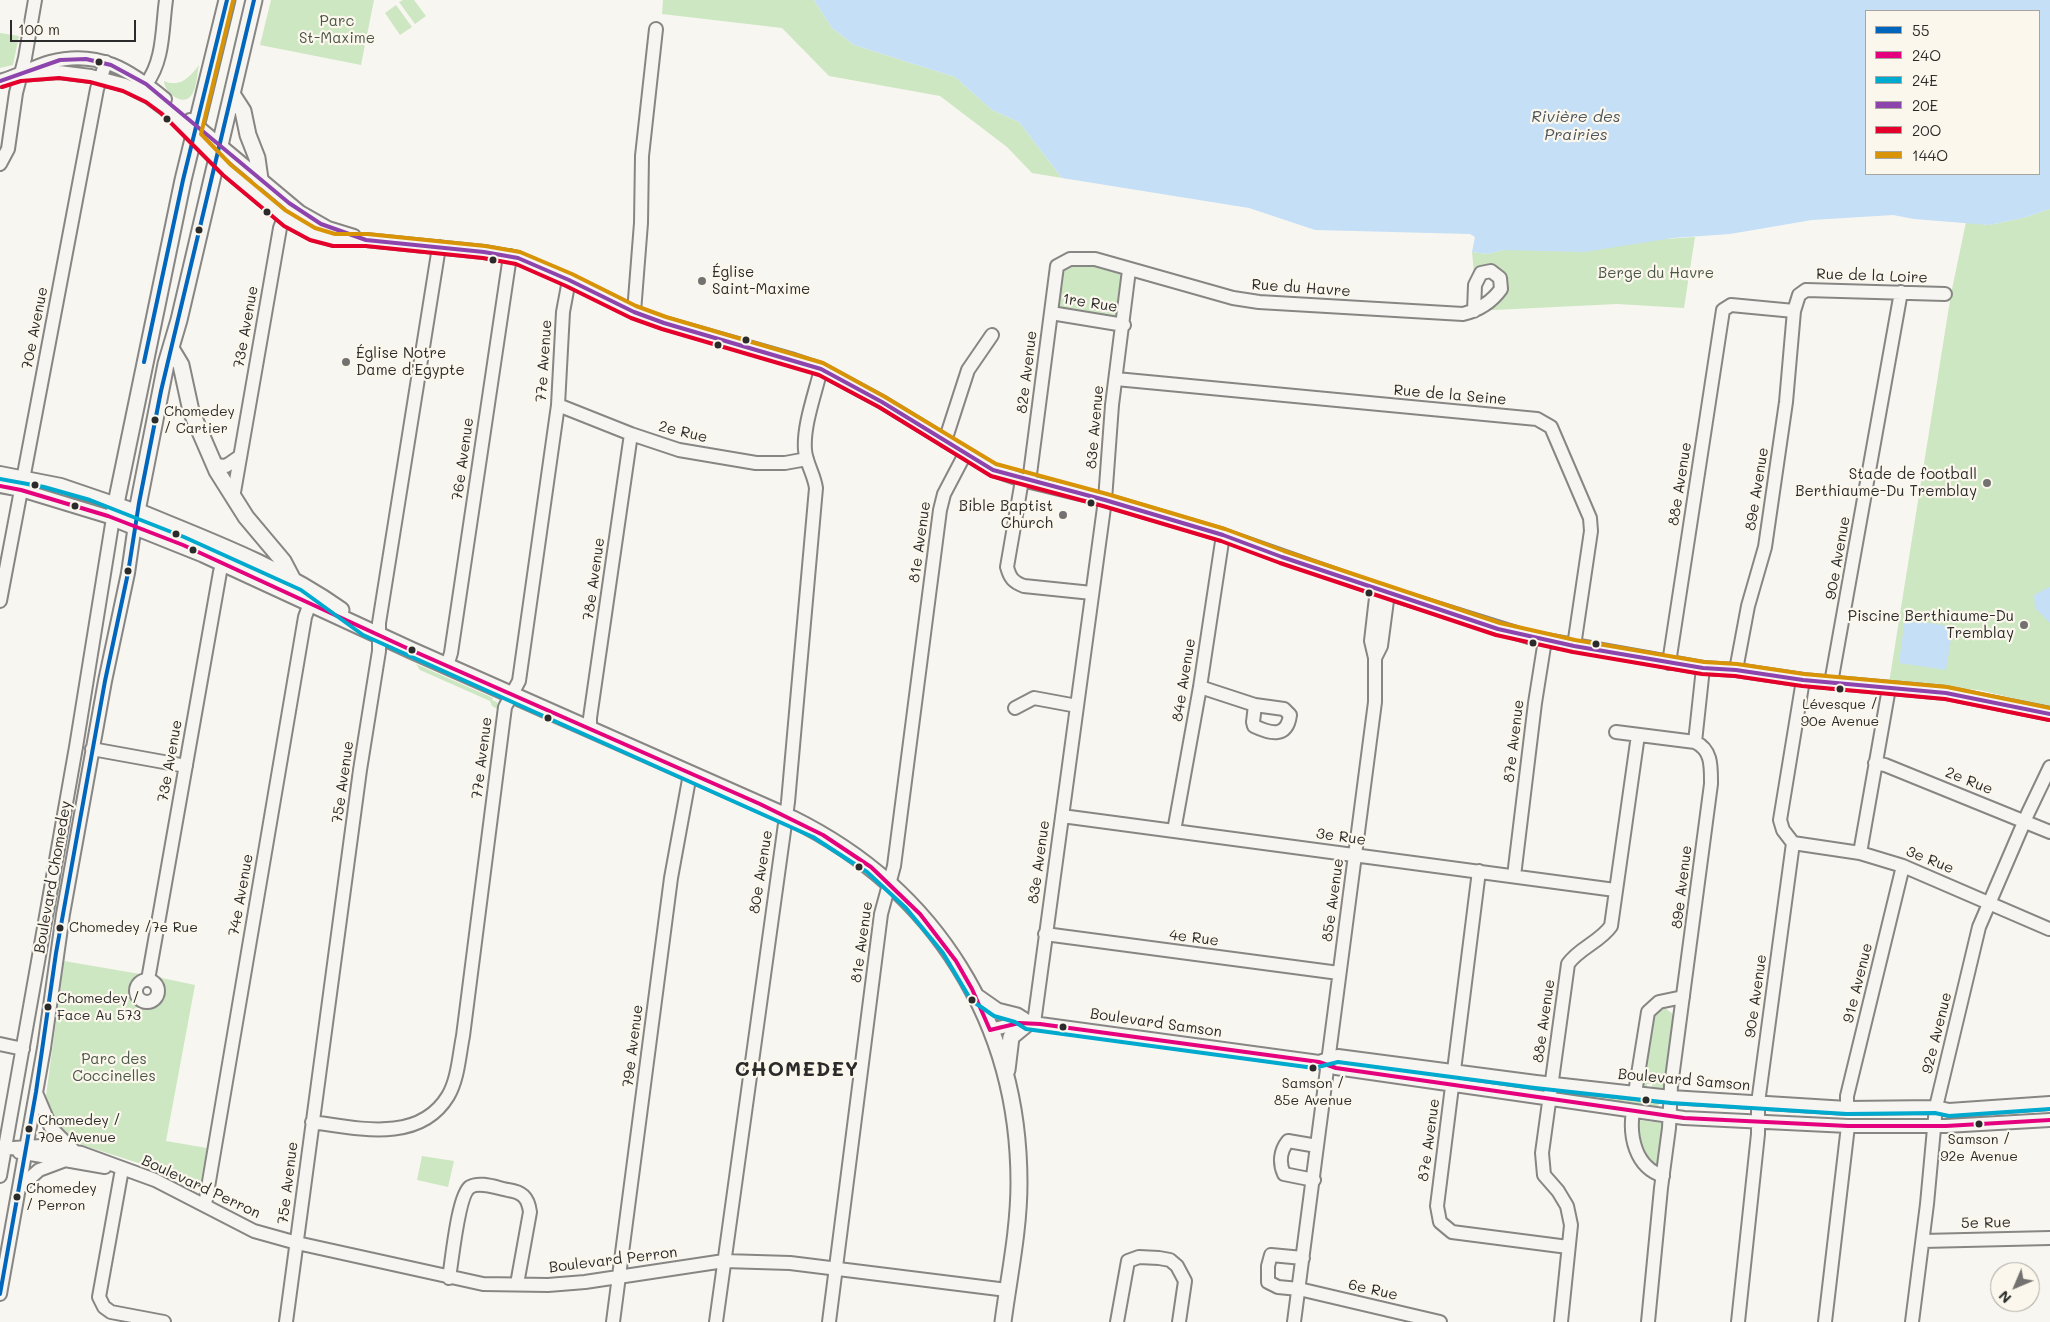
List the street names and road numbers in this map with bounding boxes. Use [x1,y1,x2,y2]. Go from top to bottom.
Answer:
street label: Rue de la Loire [1816,265,1928,287]
street label: Rue du Havre [1251,276,1351,300]
street label: 70e Avenue [18,285,52,371]
street label: 73e Avenue [230,285,262,369]
street label: 1re Rue [1061,290,1119,316]
street label: 77e Avenue [532,319,556,403]
street label: 82e Avenue [1013,330,1041,414]
street label: Rue de la Seine [1393,381,1507,409]
street label: 83e Avenue [1082,384,1108,470]
street label: 76e Avenue [448,416,478,502]
street label: 2e Rue [657,417,709,447]
street label: 88e Avenue [1665,441,1695,527]
street label: 89e Avenue [1742,446,1772,532]
street label: 81e Avenue [905,500,935,584]
street label: 90e Avenue [1822,515,1854,601]
street label: 78e Avenue [579,536,609,622]
street label: 84e Avenue [1169,637,1199,723]
street label: 87e Avenue [1500,699,1528,783]
street label: 77e Avenue [468,716,496,800]
street label: 73e Avenue [154,719,186,803]
street label: 75e Avenue [328,740,358,824]
street label: 2e Rue [1943,763,1995,799]
street label: Boulevard Chomedey [31,799,75,955]
street label: 83e Avenue [1024,819,1054,905]
street label: 3e Rue [1315,825,1367,849]
street label: 80e Avenue [746,829,776,915]
street label: 3e Rue [1903,842,1957,878]
street label: 89e Avenue [1668,844,1696,930]
street label: 74e Avenue [225,853,257,937]
street label: 85e Avenue [1318,857,1348,943]
street label: 81e Avenue [847,900,877,984]
street label: 4e Rue [1168,926,1220,950]
street label: 91e Avenue [1839,941,1877,1025]
street label: 90e Avenue [1741,953,1771,1039]
street label: 88e Avenue [1529,978,1559,1064]
street label: 92e Avenue [1918,990,1956,1076]
street label: 79e Avenue [619,1004,647,1088]
street label: Boulevard Samson [1089,1005,1223,1041]
street label: Boulevard Samson [1617,1065,1751,1095]
street label: 87e Avenue [1414,1097,1444,1183]
street label: 75e Avenue [274,1141,302,1225]
street label: Boulevard Perron [139,1152,263,1222]
street label: 5e Rue [1961,1214,2011,1232]
street label: Boulevard Perron [548,1243,678,1277]
street label: 6e Rue [1346,1276,1400,1304]

